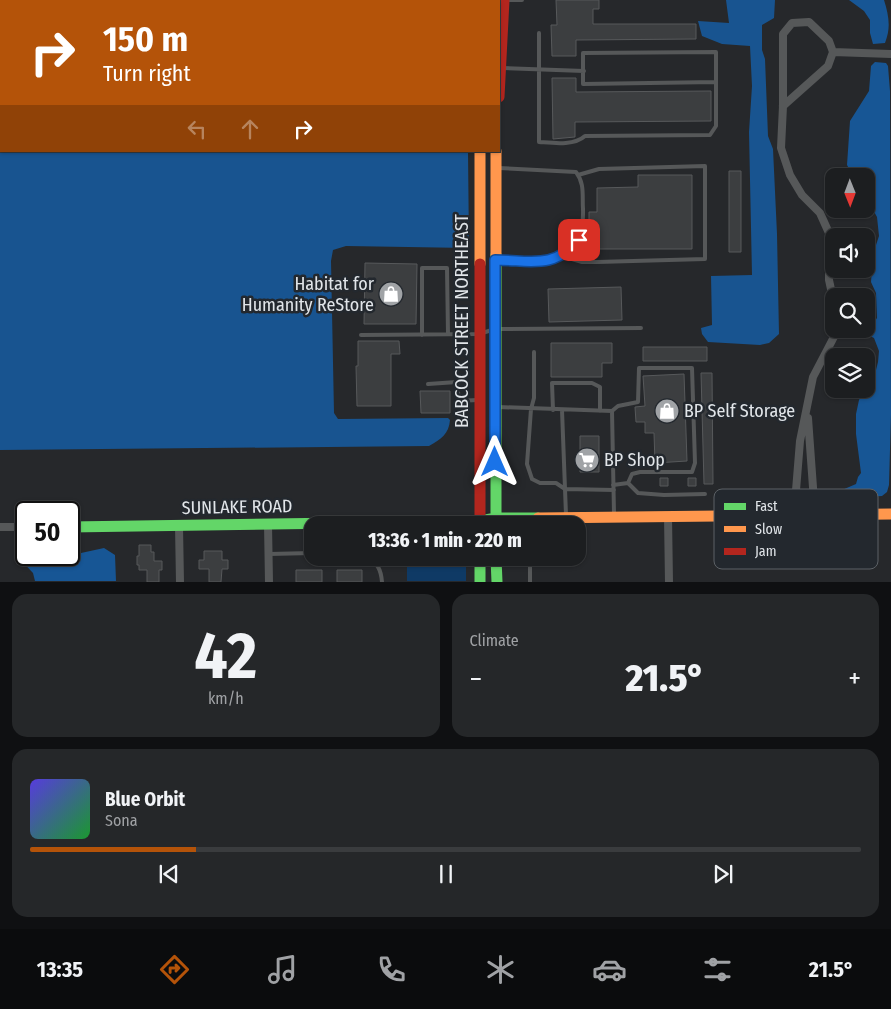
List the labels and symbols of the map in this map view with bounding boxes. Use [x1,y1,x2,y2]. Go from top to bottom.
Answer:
north arrow [825,168,875,218]
street label: BABCOCK STREET NORTHEAST [451,213,473,428]
pin [558,219,600,261]
place label: Habitat for Humanity ReStore [242,273,375,316]
shop icon: Habitat for Humanity ReStore [378,281,404,307]
shop icon: BP Self Storage [654,398,680,424]
place label: BP Self Storage [684,400,795,422]
position arrow [468,435,520,487]
supermarket icon: BP Shop [574,447,600,473]
place label: BP Shop [604,449,665,471]
legend [714,489,878,569]
street label: SUNLAKE ROAD [181,495,293,519]
text: Fast [755,498,778,515]
speed limit sign: 50 [15,501,80,566]
text: Slow [755,521,782,538]
text: Jam [755,543,776,560]

